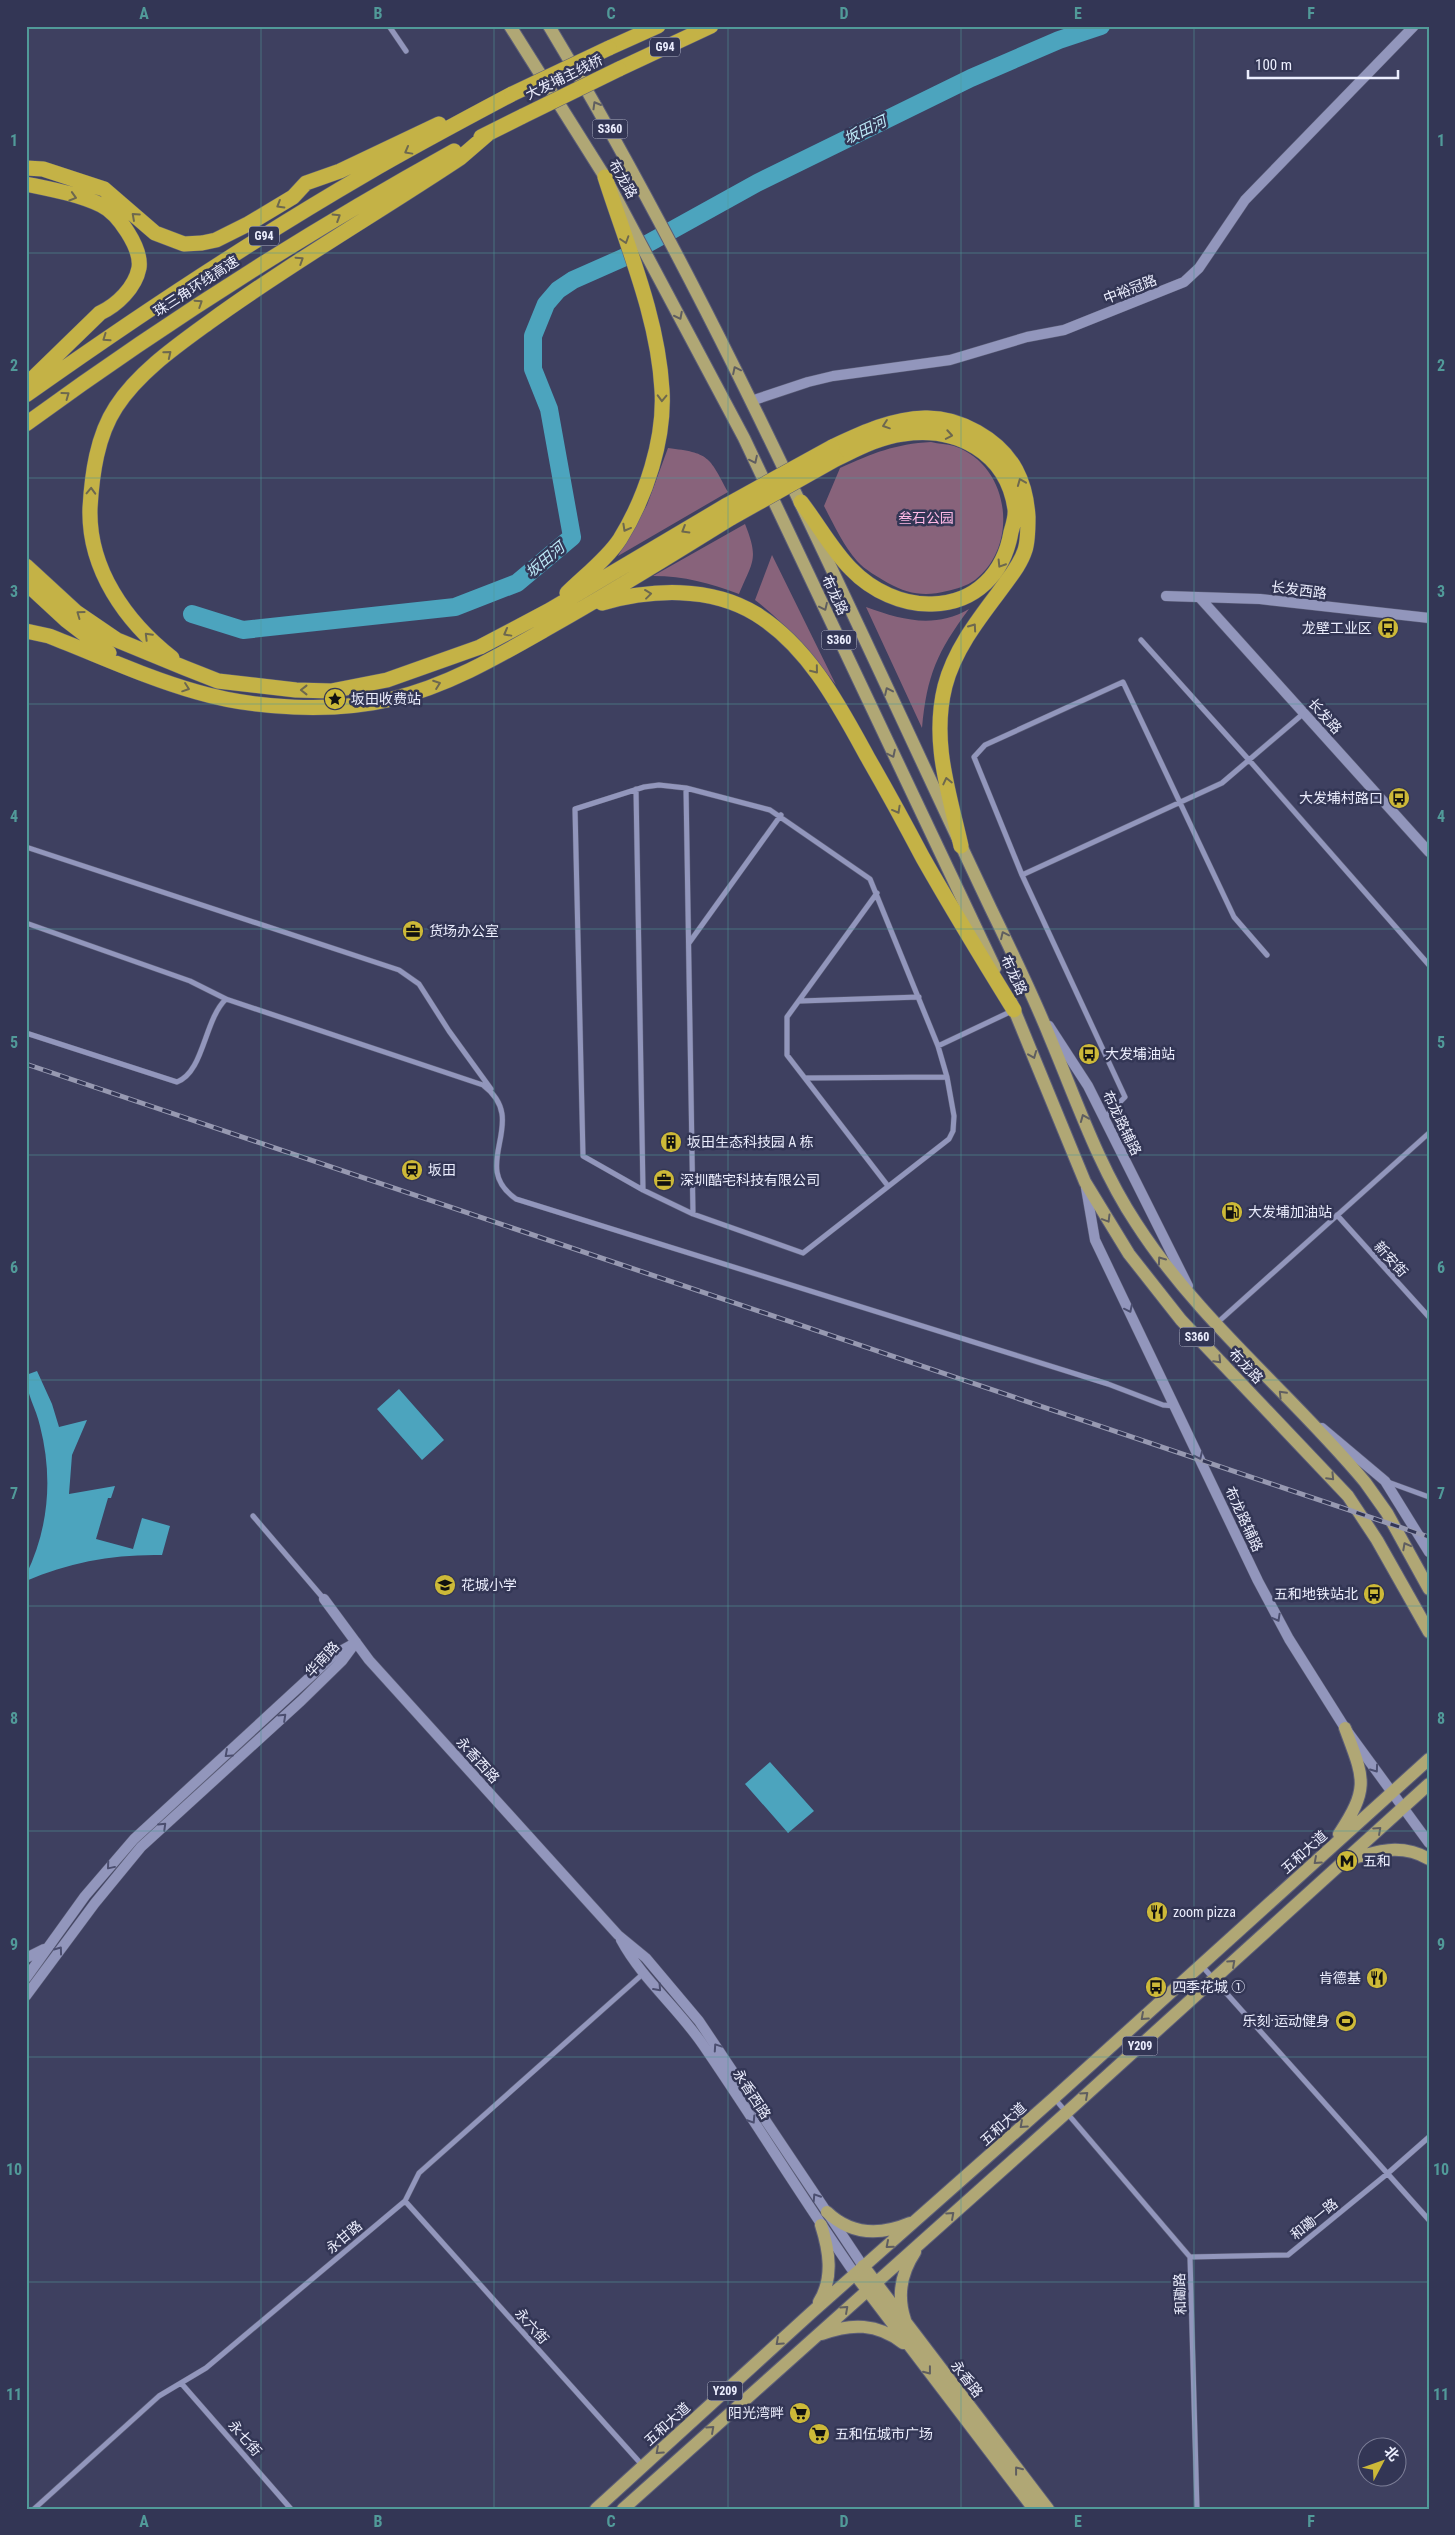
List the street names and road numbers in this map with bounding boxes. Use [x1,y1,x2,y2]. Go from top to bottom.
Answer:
road number: G94 [650,38,680,56]
street label: 大发埔主线桥 [523,51,605,103]
road number: S360 [592,120,628,138]
street label: 布龙路 [606,157,640,201]
road number: G94 [249,227,279,246]
street label: 珠三角环线高速 [151,253,241,319]
street label: 中裕冠路 [1101,271,1159,307]
street label: 布龙路 [819,573,851,617]
street label: 长发西路 [1270,579,1328,601]
road number: S360 [822,630,856,650]
street label: 长发路 [1305,695,1345,737]
street label: 布龙路 [998,953,1030,997]
street label: 布龙路辅路 [1099,1088,1145,1158]
street label: 新安街 [1371,1238,1411,1280]
road number: S360 [1180,1328,1214,1346]
street label: 布龙路 [1226,1345,1266,1387]
street label: 布龙路辅路 [1222,1484,1266,1554]
street label: 华南路 [302,1638,342,1680]
street label: 永香西路 [453,1734,503,1786]
street label: 五和大道 [1278,1827,1330,1877]
road number: Y209 [1122,2036,1158,2056]
street label: 永香西路 [730,2066,774,2122]
street label: 五和大道 [977,2099,1029,2149]
street label: 和磡一路 [1287,2195,1341,2243]
street label: 永甘路 [323,2217,365,2257]
street label: 和磡路 [1171,2273,1189,2315]
street label: 永六街 [512,2305,552,2347]
street label: 永香路 [948,2358,986,2400]
road number: Y209 [708,2382,742,2400]
street label: 五和大道 [641,2399,693,2449]
street label: 永七街 [225,2417,265,2459]

